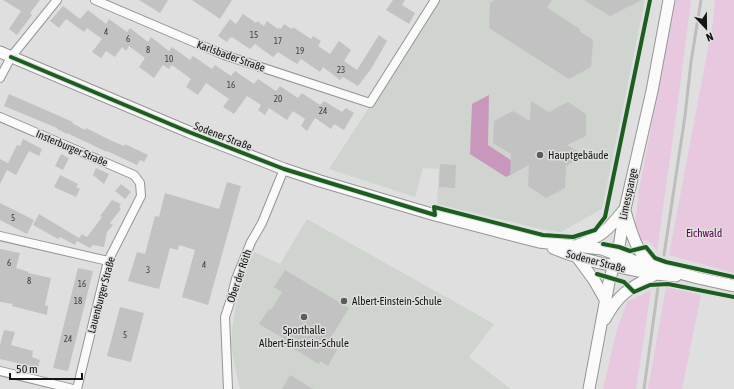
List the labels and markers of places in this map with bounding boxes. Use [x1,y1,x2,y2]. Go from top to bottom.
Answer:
place label: Hauptgebäude [548,149,609,161]
marker: Hauptgebäude [535,150,545,160]
place label: Albert-Einstein-Schule [352,295,442,307]
marker: Albert-Einstein-Schule [339,296,349,306]
marker: Sporthalle Albert-Einstein-Schule [299,312,309,322]
place label: Sporthalle Albert-Einstein-Schule [259,324,349,349]

